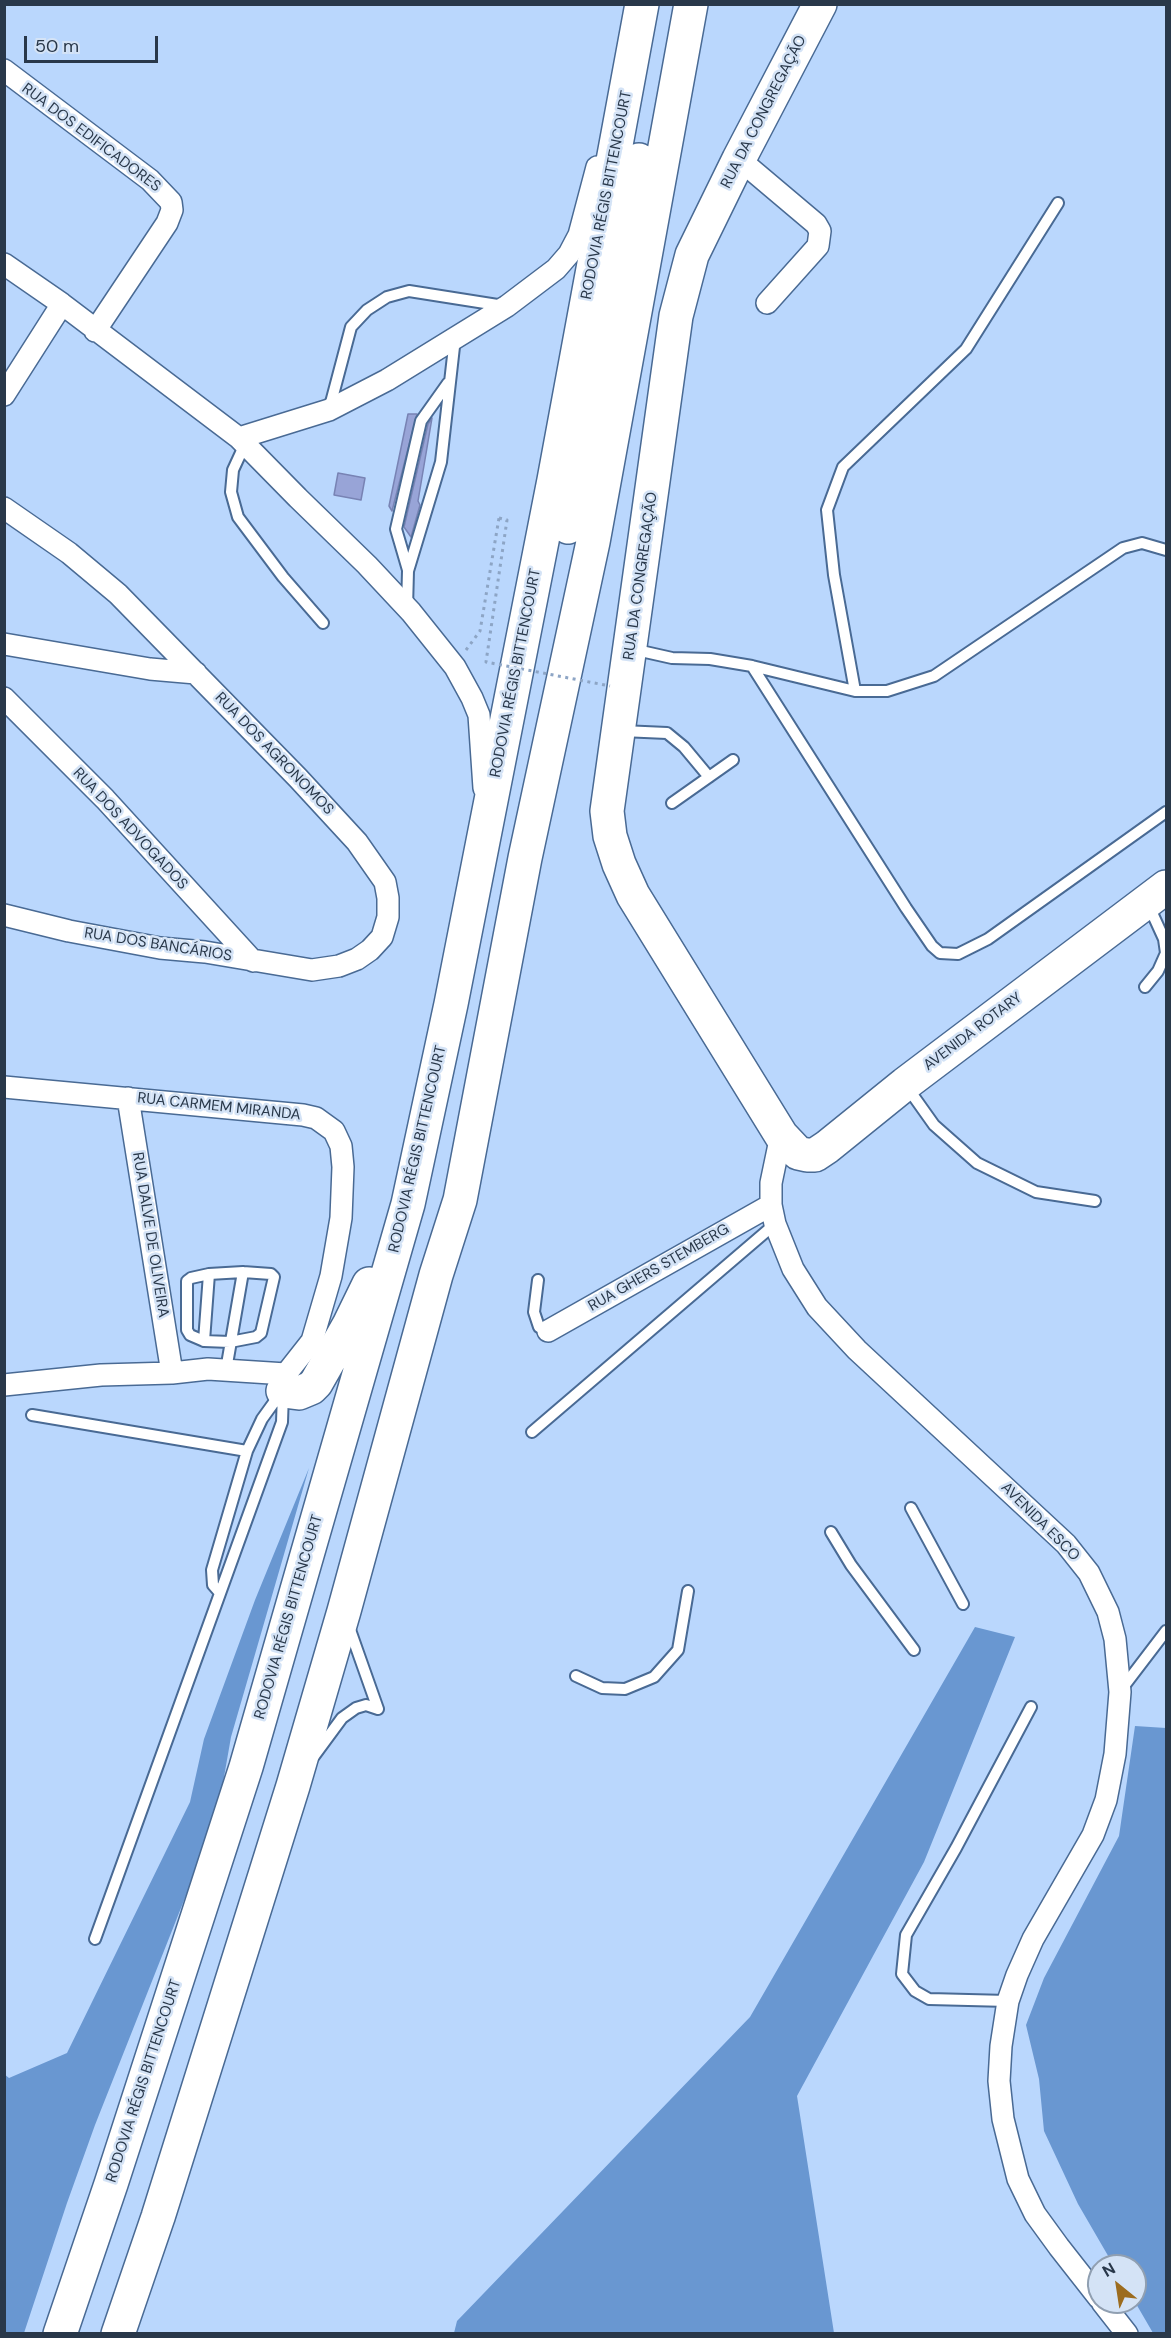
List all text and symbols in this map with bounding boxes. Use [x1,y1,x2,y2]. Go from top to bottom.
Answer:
scale bar [27,24,160,62]
street label: RUA DA CONGREGAÇÃO [718,32,810,192]
text: 50 m [35,34,79,58]
street label: RUA DOS EDIFICADORES [18,80,164,196]
street label: RODOVIA RÉGIS BITTENCOURT [578,89,636,301]
street label: RUA DA CONGREGAÇÃO [620,491,662,661]
street label: RODOVIA RÉGIS BITTENCOURT [487,567,545,779]
street label: RUA DOS AGRONOMOS [211,689,337,819]
street label: RUA DOS ADVOGADOS [69,764,191,894]
street label: RUA DOS BANCÁRIOS [83,924,233,966]
street label: AVENIDA ROTARY [920,989,1026,1075]
street label: RODOVIA RÉGIS BITTENCOURT [385,1044,451,1254]
street label: RUA CARMEM MIRANDA [136,1089,302,1125]
street label: RUA DALVE DE OLIVEIRA [128,1151,172,1319]
street label: RUA GHERS STEMBERG [585,1220,733,1316]
street label: AVENIDA ESCO [997,1479,1083,1565]
street label: RODOVIA RÉGIS BITTENCOURT [251,1513,327,1721]
street label: RODOVIA RÉGIS BITTENCOURT [103,1977,185,2185]
north arrow [1087,2254,1147,2314]
text: N [1098,2258,1119,2282]

